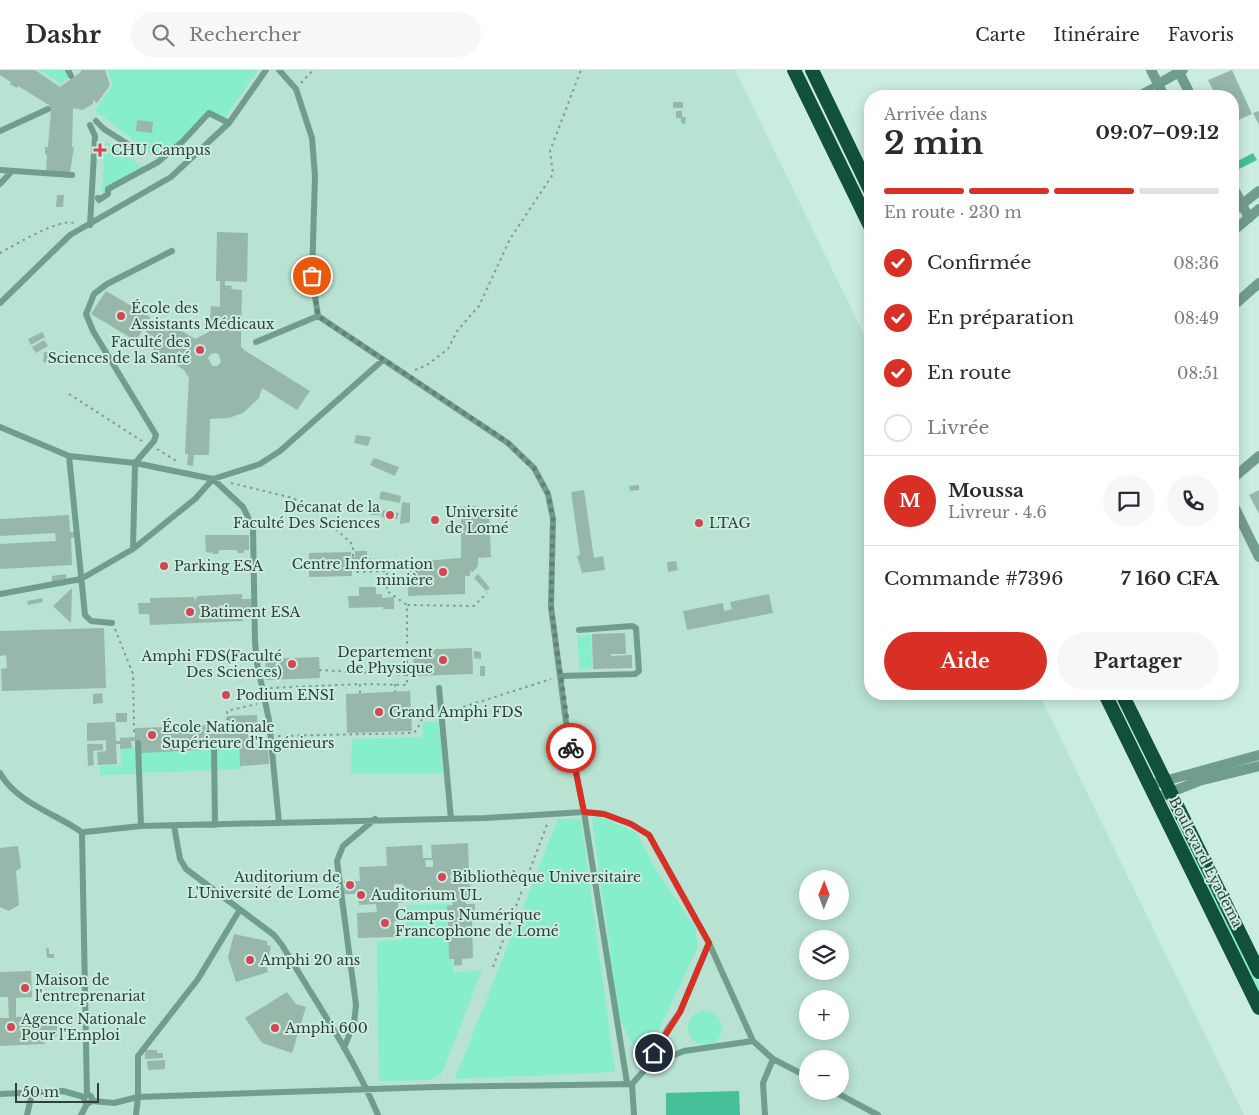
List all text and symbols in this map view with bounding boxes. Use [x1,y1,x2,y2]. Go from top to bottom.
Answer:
search box [131,12,481,57]
text: Dashr [25,20,101,49]
icon: search [149,21,177,49]
text: Rechercher [189,23,301,46]
text: Carte [975,24,1025,46]
text: Itinéraire [1053,24,1140,46]
text: Favoris [1168,24,1234,46]
text: Arrivée dans [884,104,987,124]
text: 09:07–09:12 [1096,121,1219,144]
text: 2 min [884,123,984,163]
place label: CHU Campus [111,141,211,159]
marker: CHU Campus [93,143,107,157]
text: En route · 230 m [884,202,1022,222]
icon: check [884,249,912,277]
text: Confirmée [927,251,1031,274]
text: 08:36 [1173,253,1219,273]
pin [291,255,333,297]
icon: bag [298,262,326,290]
place label: École des Assistants Médicaux [130,299,275,333]
icon: check [884,304,912,332]
text: En préparation [927,306,1074,329]
text: 08:49 [1174,308,1219,328]
marker: École des Assistants Médicaux [115,310,127,322]
place label: Faculté des Sciences de la Santé [48,333,190,367]
marker: Faculté des Sciences de la Santé [194,344,206,356]
icon: check [884,359,912,387]
text: En route [927,361,1011,384]
text: 08:51 [1177,363,1219,383]
text: Livrée [927,416,989,439]
button: chat [1103,475,1155,527]
button: phone [1167,475,1219,527]
text: Moussa [948,479,1024,502]
text: M [899,489,921,512]
place label: Décanat de la Faculté Des Sciences [233,498,380,532]
text: Livreur · 4.6 [948,502,1047,522]
place label: Université de Lomé [445,503,518,537]
marker: Décanat de la Faculté Des Sciences [384,509,396,521]
marker: Université de Lomé [429,514,441,526]
place label: LTAG [709,514,751,532]
marker: LTAG [693,517,705,529]
place label: Centre Information minière [292,555,433,589]
place label: Parking ESA [174,557,263,575]
marker: Parking ESA [158,560,170,572]
marker: Centre Information minière [437,566,449,578]
text: Commande #7396 [884,567,1064,590]
text: 7 160 CFA [1121,567,1219,590]
place label: Batiment ESA [200,603,301,621]
marker: Batiment ESA [184,606,196,618]
button: Aide [884,632,1047,690]
button: Partager [1057,632,1219,690]
place label: Departement de Physique [337,643,434,677]
place label: Amphi FDS(Faculté Des Sciences) [140,647,282,681]
marker: Departement de Physique [437,654,449,666]
marker: Amphi FDS(Faculté Des Sciences) [286,658,298,670]
place label: Podium ENSI [236,686,335,704]
marker: Podium ENSI [220,689,232,701]
place label: Grand Amphi FDS [389,703,523,721]
marker: Grand Amphi FDS [373,706,385,718]
place label: École Nationale Supérieure d'Ingénieurs [162,718,334,752]
courier [546,723,596,773]
marker: École Nationale Supérieure d'Ingénieurs [146,729,158,741]
icon: bike [557,734,585,762]
street label: Boulevard Eyadema [1165,794,1247,931]
place label: Auditorium de L'Université de Lomé [187,868,340,902]
place label: Bibliothèque Universitaire [452,868,641,886]
north arrow [799,870,849,920]
map controls [799,870,849,1100]
marker: Bibliothèque Universitaire [436,871,448,883]
marker: Auditorium de L'Université de Lomé [344,879,356,891]
place label: Auditorium UL [370,886,482,904]
marker: Auditorium UL [355,889,367,901]
place label: Campus Numérique Francophone de Lomé [395,906,559,940]
marker: Campus Numérique Francophone de Lomé [379,917,391,929]
button: layers [799,930,849,980]
place label: Amphi 20 ans [259,951,360,969]
marker: Amphi 20 ans [244,954,256,966]
place label: Maison de l'entreprenariat [35,971,146,1005]
marker: Maison de l'entreprenariat [19,982,31,994]
button: + [799,990,849,1040]
place label: Agence Nationale Pour l'Emploi [20,1010,146,1044]
place label: Amphi 600 [284,1019,368,1037]
marker: Agence Nationale Pour l'Emploi [5,1021,17,1033]
marker: Amphi 600 [269,1022,281,1034]
pin [633,1032,675,1074]
icon: home [640,1039,668,1067]
button: − [799,1050,849,1100]
scale bar [15,1080,99,1103]
text: 50 m [22,1083,59,1101]

